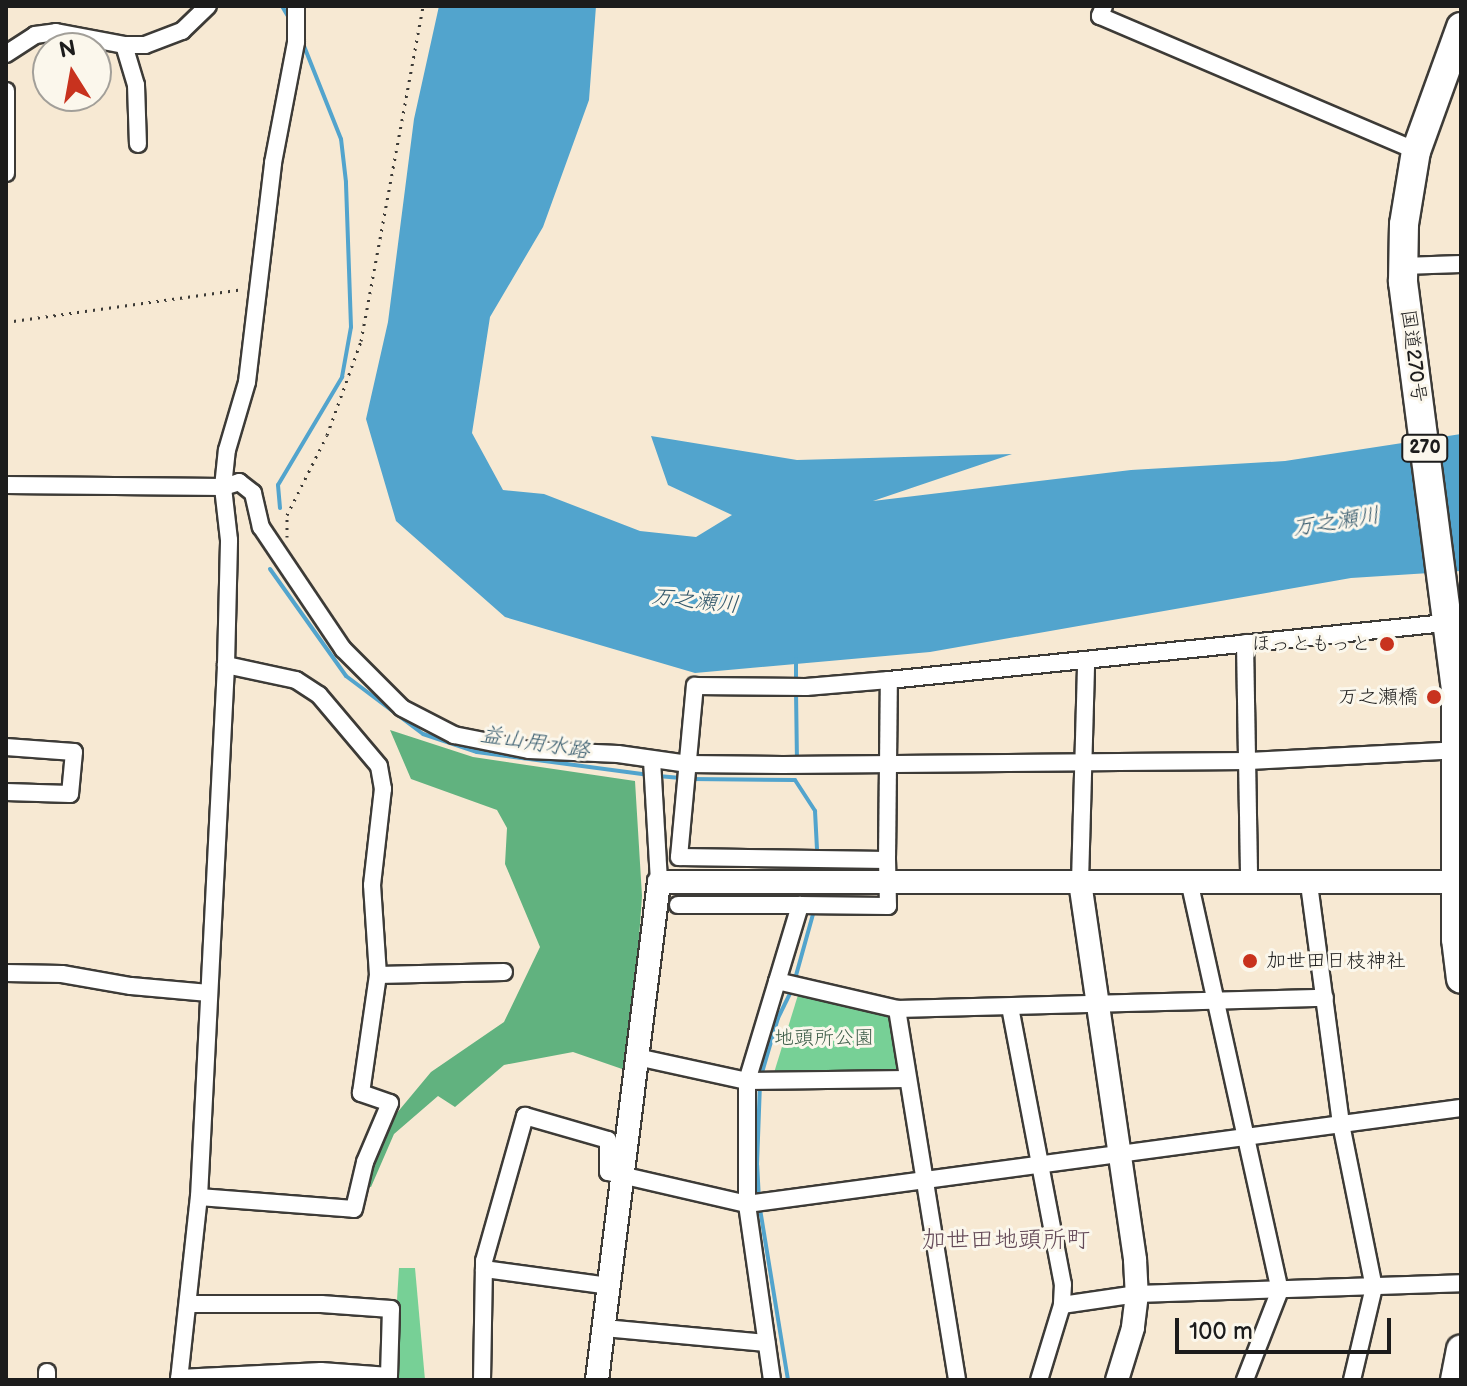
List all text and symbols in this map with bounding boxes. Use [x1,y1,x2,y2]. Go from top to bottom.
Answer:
north arrow [32,32,112,112]
text: N [57,35,78,65]
street label: 国道270号 [1395,308,1431,404]
road number: 270 [1401,434,1449,462]
water label: 万之瀬川 [1290,502,1382,542]
water label: 万之瀬川 [650,583,740,619]
place label: ほっともっと [1251,632,1371,656]
marker: ほっともっと [1378,635,1396,653]
place label: 万之瀬橋 [1338,685,1418,709]
marker: 万之瀬橋 [1425,688,1443,706]
water label: 益山用水路 [479,721,591,765]
place label: 加世田日枝神社 [1266,949,1406,973]
marker: 加世田日枝神社 [1241,952,1259,970]
park label: 地頭所公園 [774,1026,874,1050]
district label: 加世田地頭所町 [922,1226,1090,1254]
scale bar [1179,1302,1395,1352]
text: 100 m [1189,1317,1253,1346]

